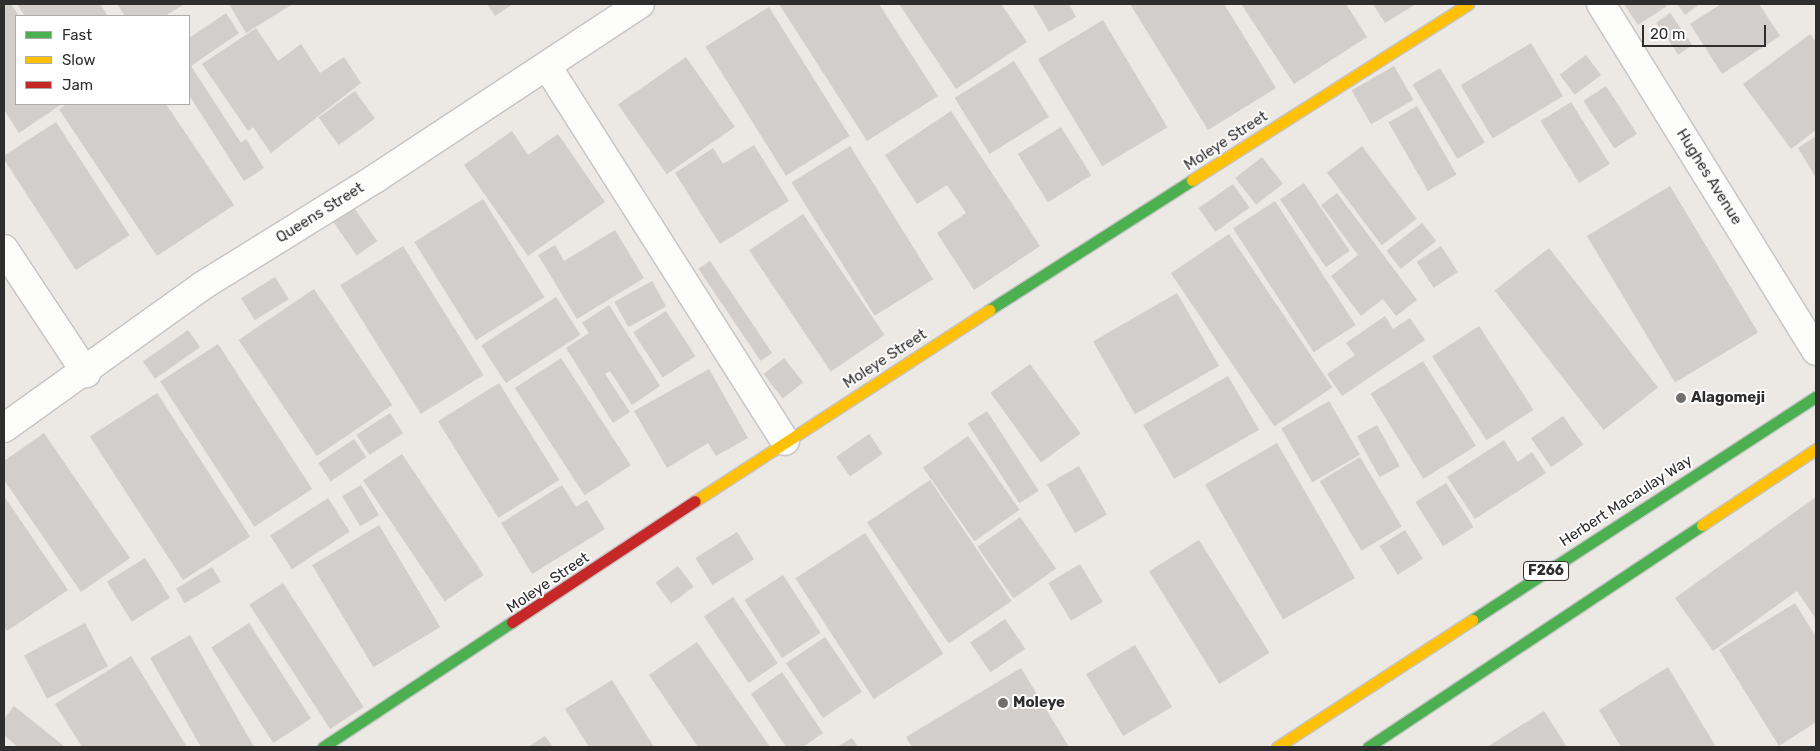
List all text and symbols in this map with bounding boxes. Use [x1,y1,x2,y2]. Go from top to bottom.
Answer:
legend [15,15,190,105]
scale bar [1645,15,1769,47]
text: 20 m [1650,25,1685,43]
text: Fast [62,26,92,44]
text: Slow [62,51,95,69]
text: Jam [62,76,93,94]
street label: Moleye Street [1181,107,1271,175]
street label: Hughes Avenue [1672,126,1746,228]
street label: Queens Street [273,179,367,247]
street label: Moleye Street [840,325,930,393]
place label: Alagomeji [1691,389,1765,407]
marker: Alagomeji [1675,392,1687,404]
street label: Herbert Macaulay Way [1556,451,1696,551]
street label: Moleye Street [503,549,593,617]
road number: F266 [1522,560,1570,582]
place label: Moleye [1013,694,1065,712]
marker: Moleye [997,697,1009,709]

